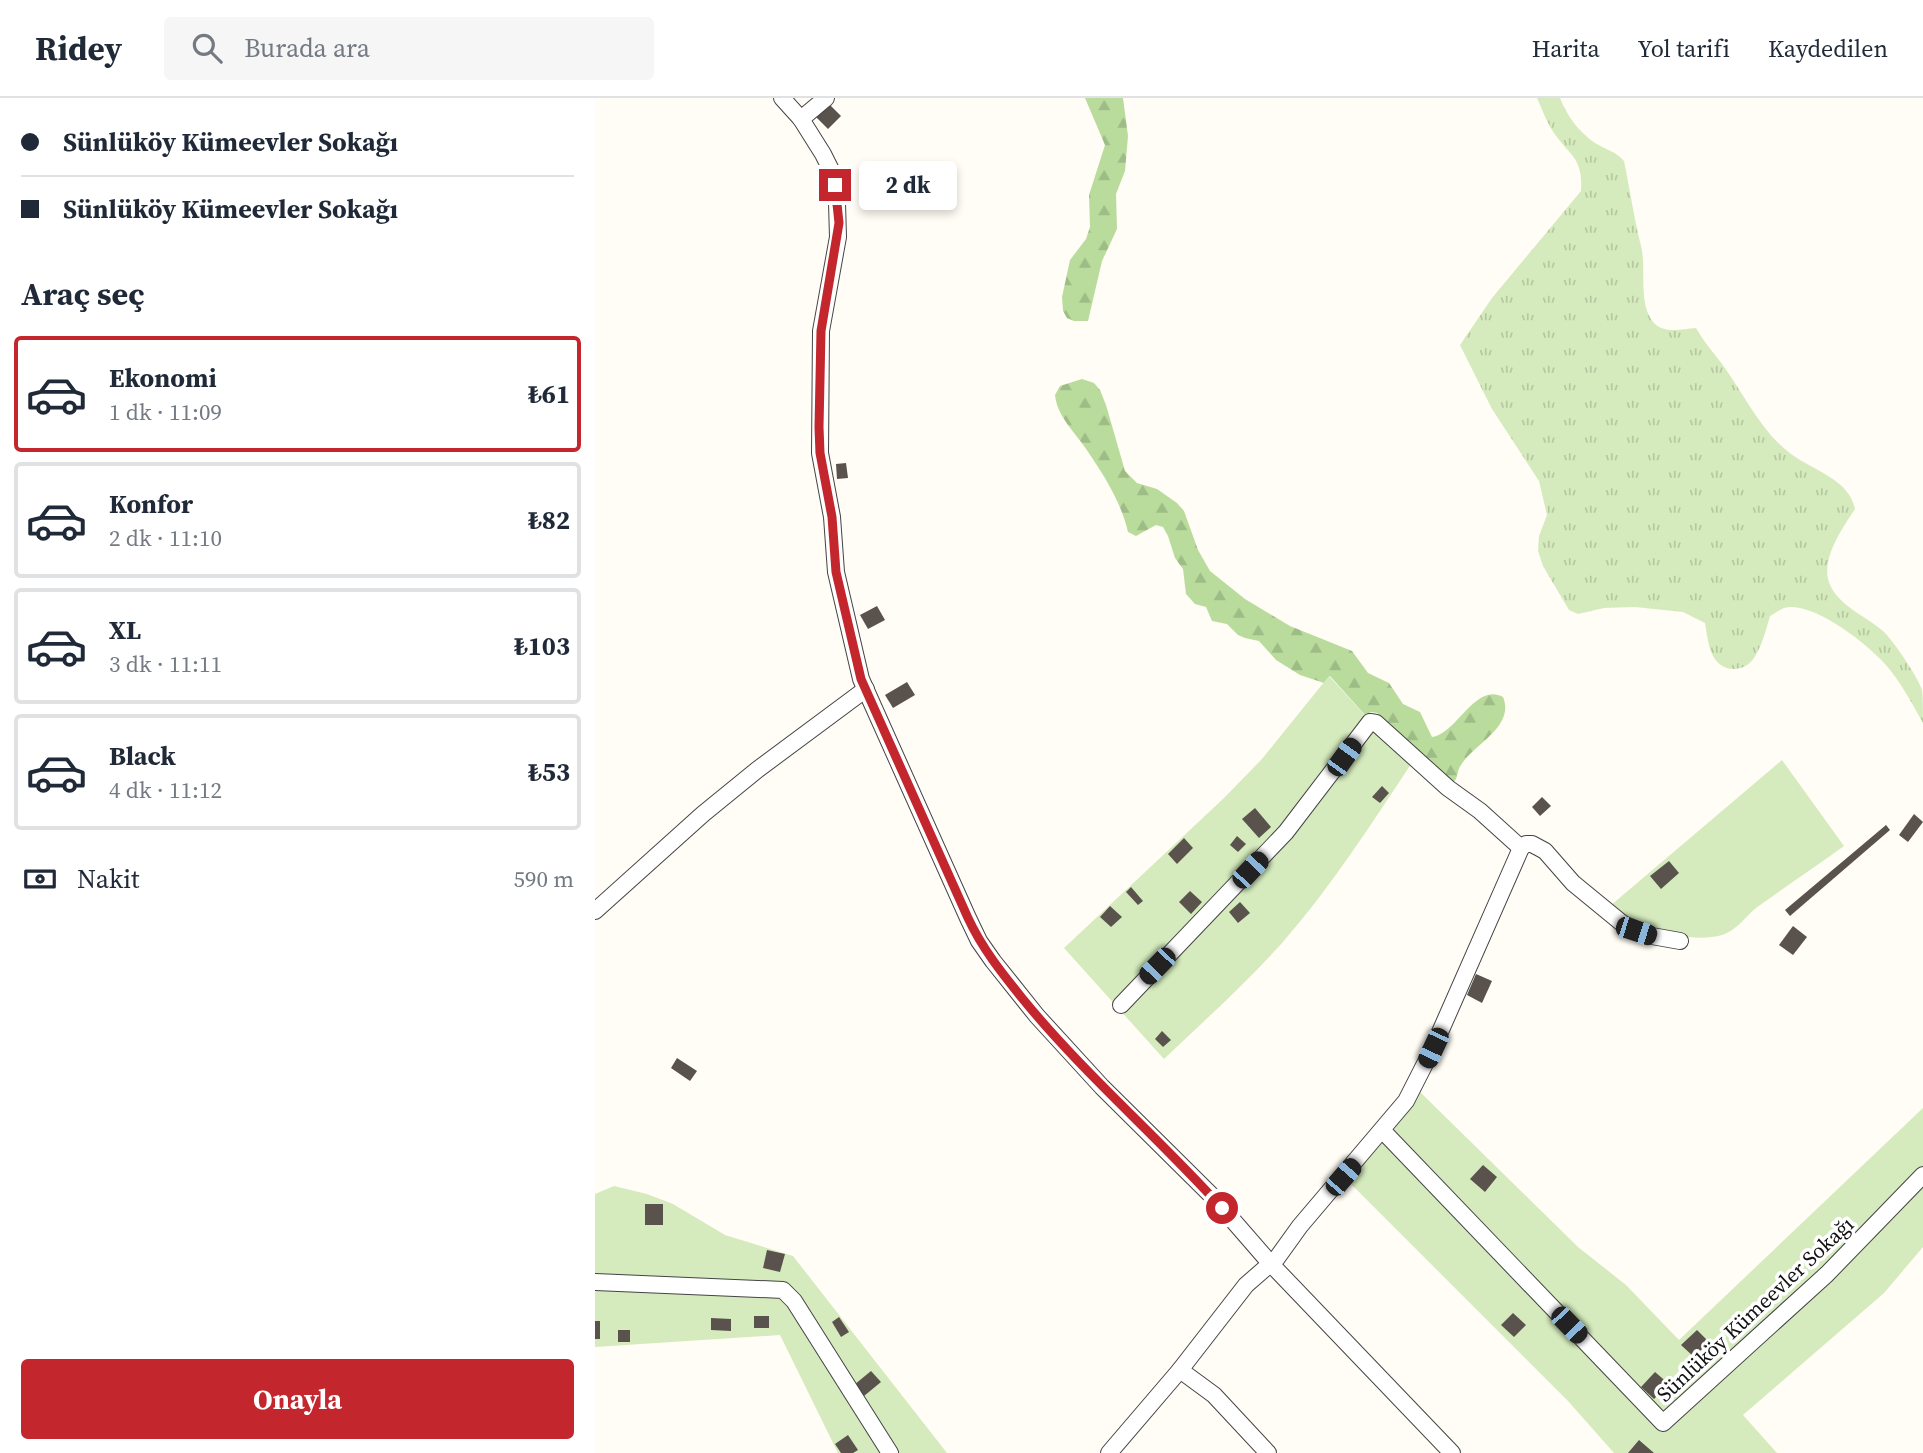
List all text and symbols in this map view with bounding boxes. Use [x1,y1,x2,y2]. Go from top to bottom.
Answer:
search box [164,17,654,80]
text: Ridey [35,26,122,71]
icon: search [188,29,226,67]
text: Burada ara [244,30,370,66]
text: Harita [1532,32,1600,65]
text: Yol tarifi [1638,32,1730,65]
text: Kaydedilen [1768,32,1888,65]
text: Sünlüköy Kümeevler Sokağı [63,124,398,160]
callout: 2 dk [859,160,957,210]
route end [819,169,851,201]
text: 2 dk [886,169,930,201]
text: Sünlüköy Kümeevler Sokağı [63,191,398,227]
text: Araç seç [21,272,145,316]
text: Ekonomi [109,360,217,396]
icon: car [25,363,88,426]
text: ₺61 [528,376,570,412]
text: 1 dk · 11:09 [109,396,222,428]
text: Konfor [109,486,193,522]
icon: car [25,489,88,552]
text: ₺82 [528,502,570,538]
text: 2 dk · 11:10 [109,522,222,554]
text: XL [109,612,141,648]
icon: car [25,615,88,678]
text: ₺103 [514,628,570,664]
text: 3 dk · 11:11 [109,648,222,680]
car [1324,734,1365,780]
text: Black [109,738,176,774]
icon: car [25,741,88,804]
text: ₺53 [528,754,570,790]
text: 4 dk · 11:12 [109,774,222,806]
car [1228,847,1273,893]
icon: cash [21,860,59,898]
text: Nakit [77,861,139,897]
text: 590 m [513,863,574,895]
car [1613,915,1660,947]
car [1135,944,1180,988]
car [1415,1025,1452,1071]
car [1322,1154,1365,1200]
route start [1206,1192,1238,1224]
street label: Sünlüköy Kümeevler Sokağı [1650,1210,1860,1408]
car [1547,1303,1592,1347]
button: Onayla [21,1359,574,1439]

